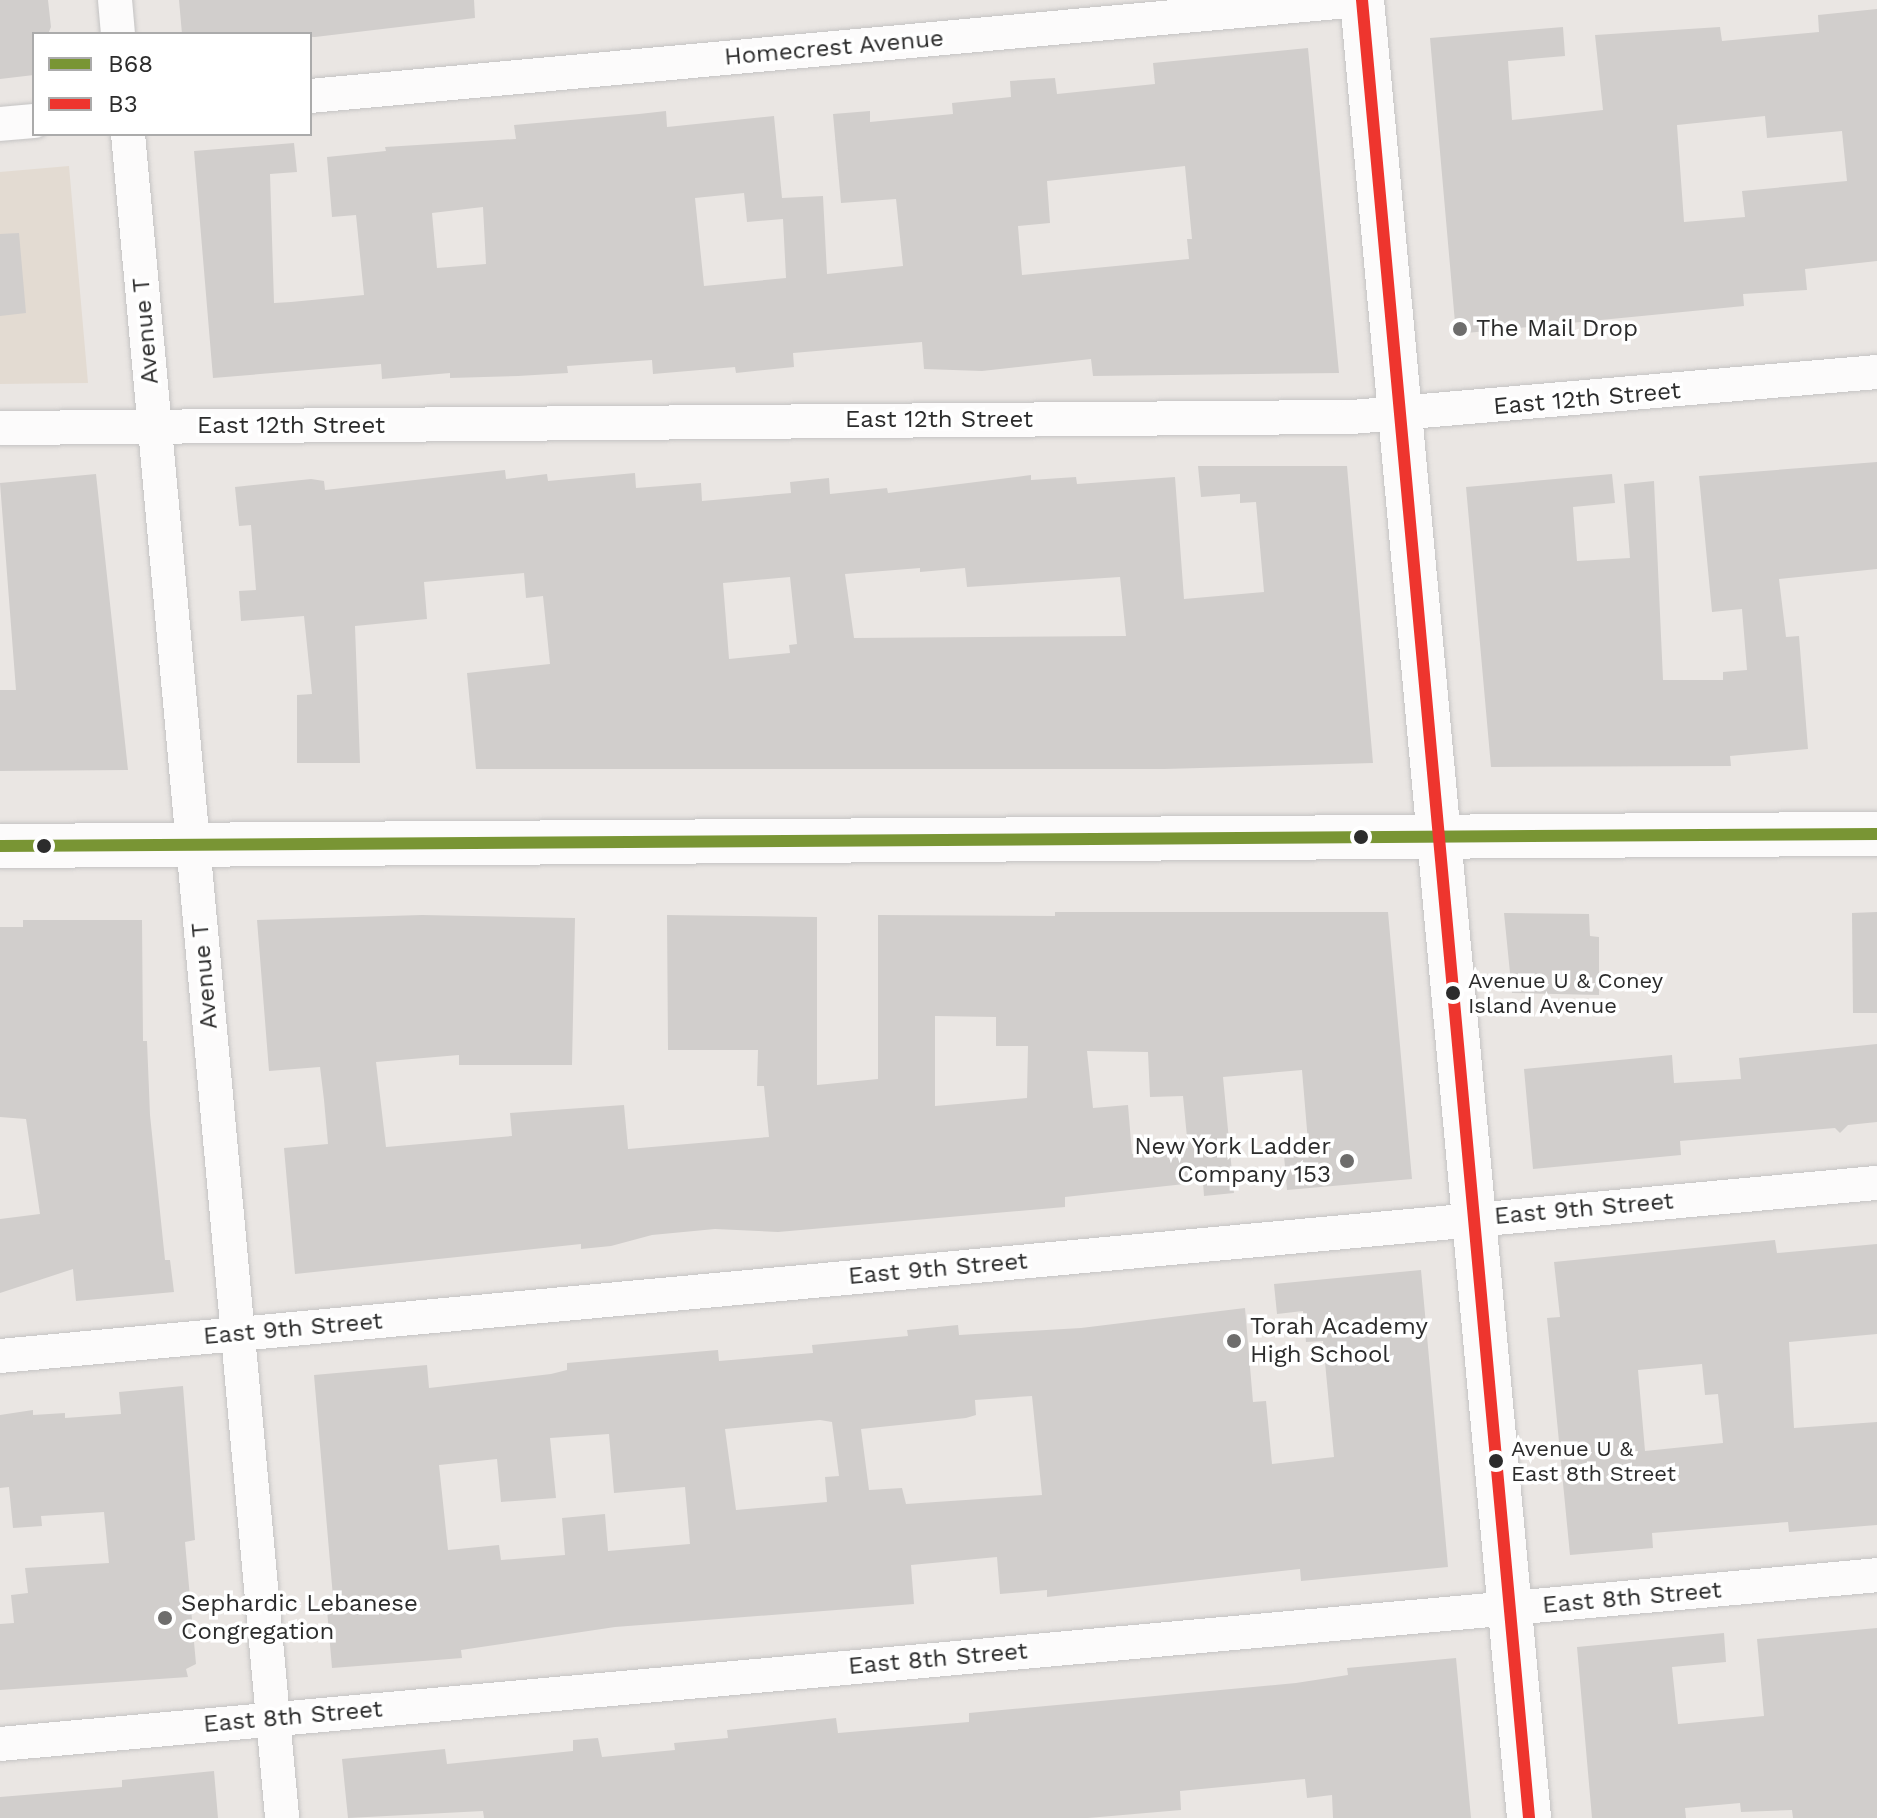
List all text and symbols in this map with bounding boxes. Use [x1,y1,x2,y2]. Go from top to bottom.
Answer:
street label: Homecrest Avenue [723,24,945,72]
legend [32,32,312,136]
text: B68 [108,50,153,78]
text: B3 [108,90,138,118]
street label: Avenue T [127,276,165,386]
place label: The Mail Drop [1476,315,1639,343]
marker: The Mail Drop [1451,320,1469,338]
street label: East 12th Street [1492,376,1682,422]
street label: East 12th Street [845,406,1033,434]
street label: East 12th Street [197,412,385,440]
unlabelled marker [1353,829,1369,845]
unlabelled marker [36,838,52,854]
street label: Avenue T [186,921,224,1031]
place label: Avenue U & Coney Island Avenue [1468,967,1663,1018]
marker: Avenue U & Coney Island Avenue [1445,985,1461,1001]
place label: New York Ladder Company 153 [1132,1133,1331,1189]
marker: New York Ladder Company 153 [1338,1152,1356,1170]
street label: East 9th Street [1493,1187,1675,1231]
street label: East 9th Street [847,1247,1029,1291]
street label: East 9th Street [202,1307,384,1351]
place label: Torah Academy High School [1250,1313,1429,1369]
marker: Torah Academy High School [1225,1332,1243,1350]
place label: Avenue U & East 8th Street [1511,1435,1676,1486]
marker: Avenue U & East 8th Street [1488,1453,1504,1469]
street label: East 8th Street [1541,1576,1723,1620]
place label: Sephardic Lebanese Congregation [181,1590,418,1646]
marker: Sephardic Lebanese Congregation [156,1609,174,1627]
street label: East 8th Street [847,1637,1029,1681]
street label: East 8th Street [202,1695,384,1739]

